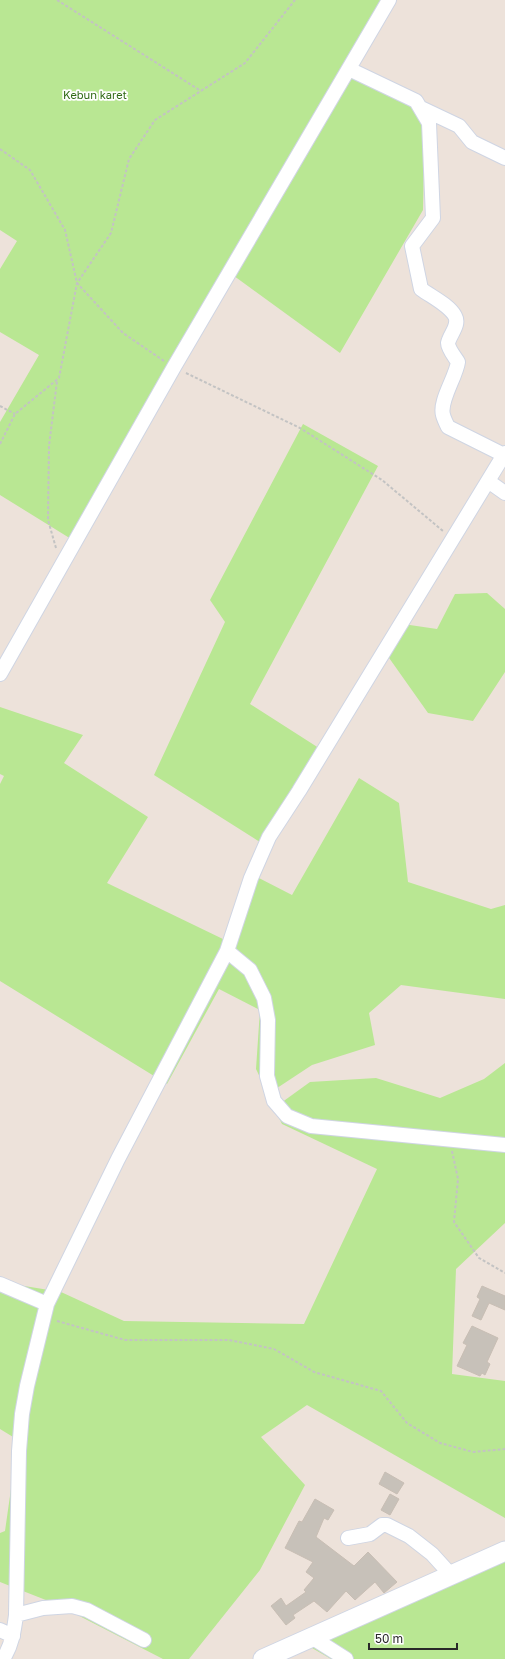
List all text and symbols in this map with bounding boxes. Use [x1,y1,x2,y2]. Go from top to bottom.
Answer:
park label: Kebun karet [63,88,127,101]
scale bar [369,1625,457,1651]
text: 50 m [375,1631,403,1646]

